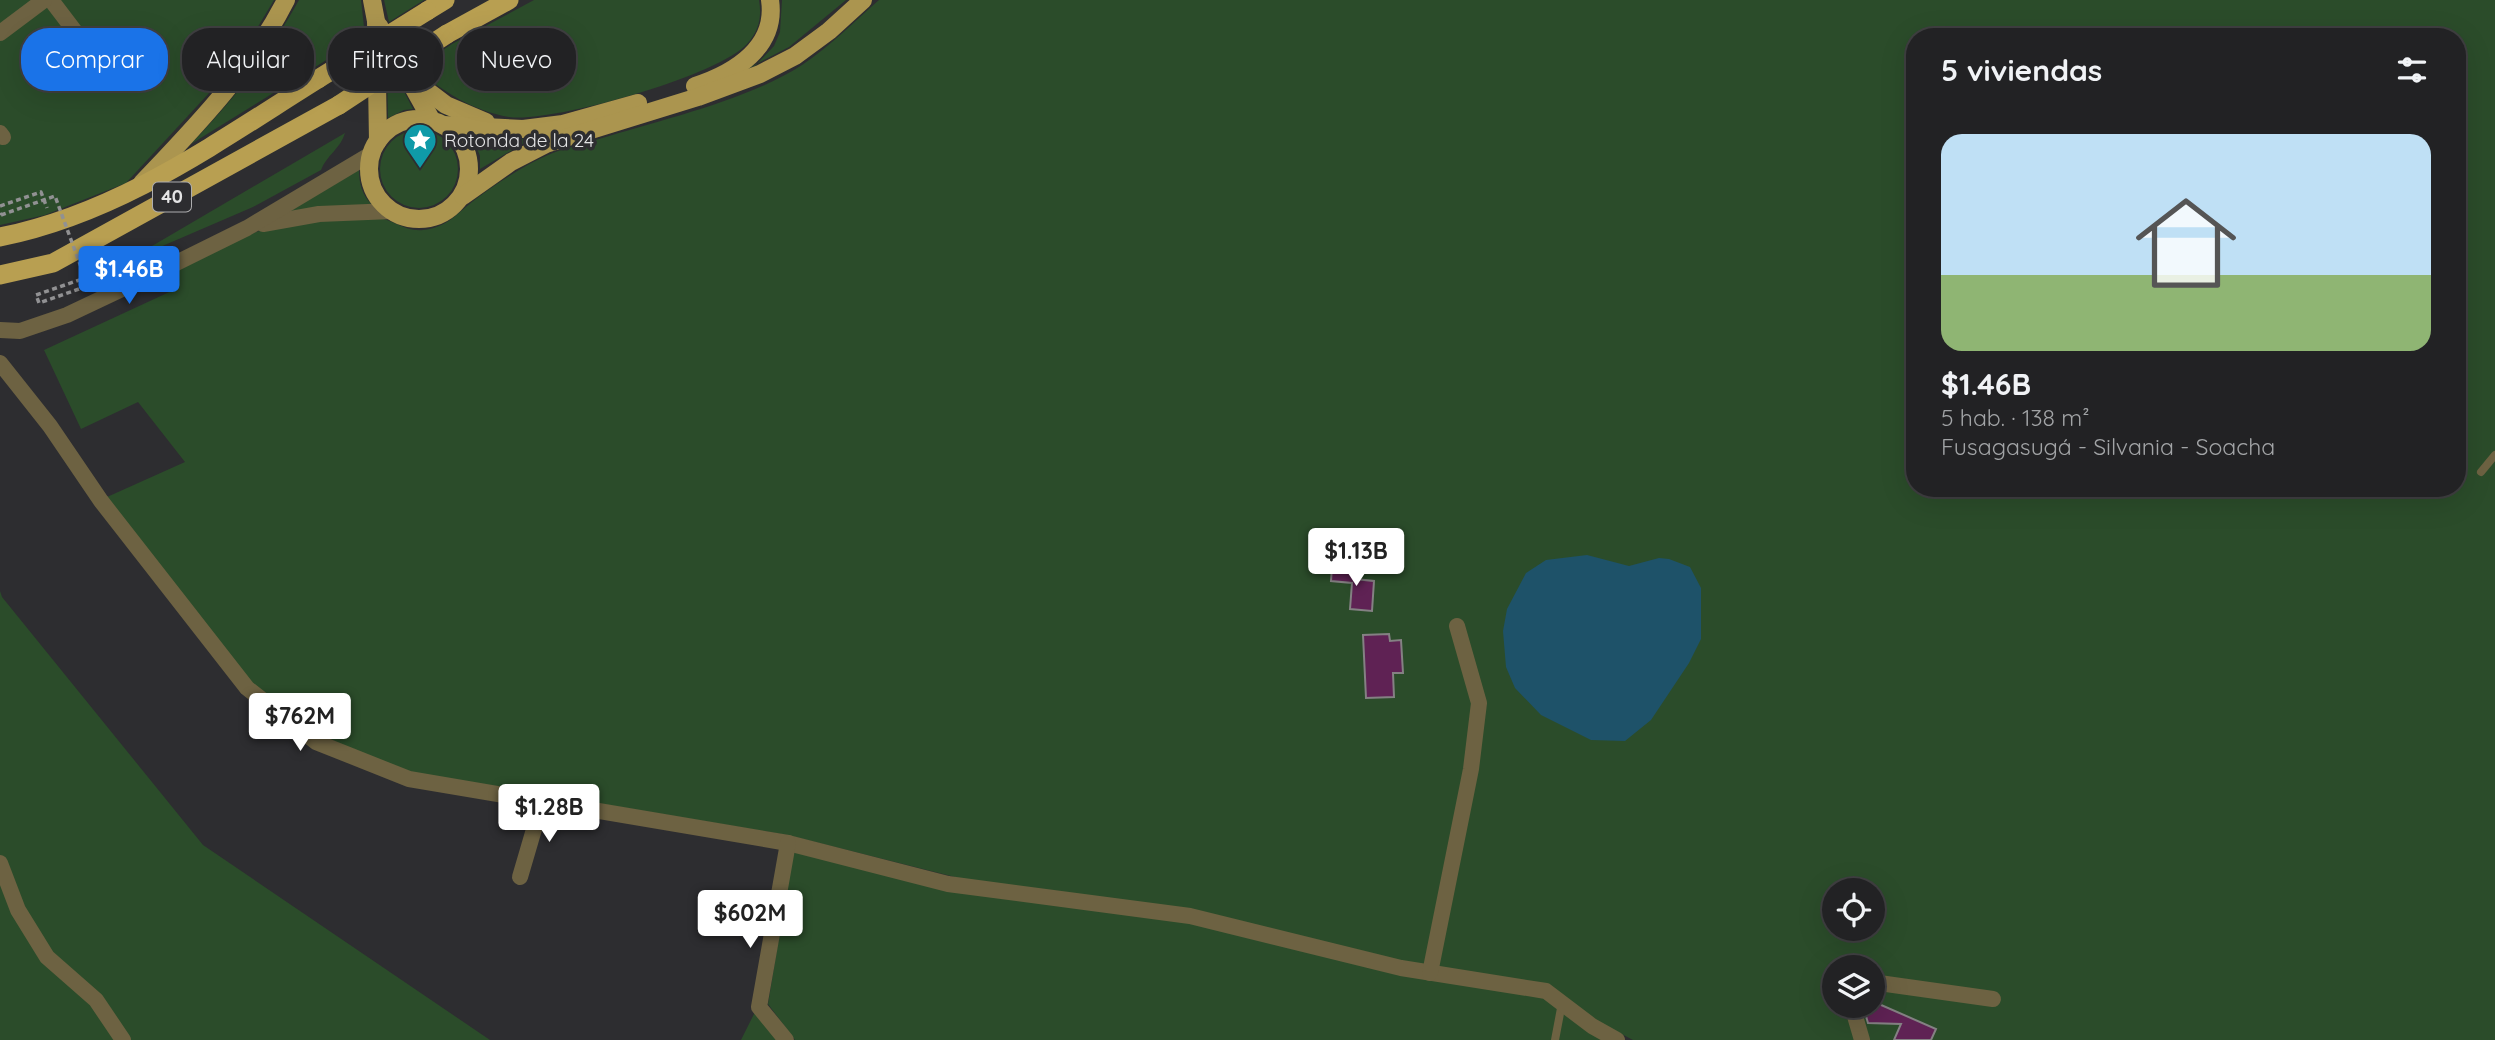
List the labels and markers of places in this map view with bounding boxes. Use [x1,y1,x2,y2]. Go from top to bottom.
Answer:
place icon: Rotonda de la 24 [401,121,439,170]
place label: Rotonda de la 24 [444,128,594,152]
pin: $1.46B [72,246,186,306]
pin: $1.13B [1299,528,1413,588]
pin: $762M [251,694,349,753]
pin: $1.28B [492,784,606,844]
pin: $602M [701,890,799,950]

